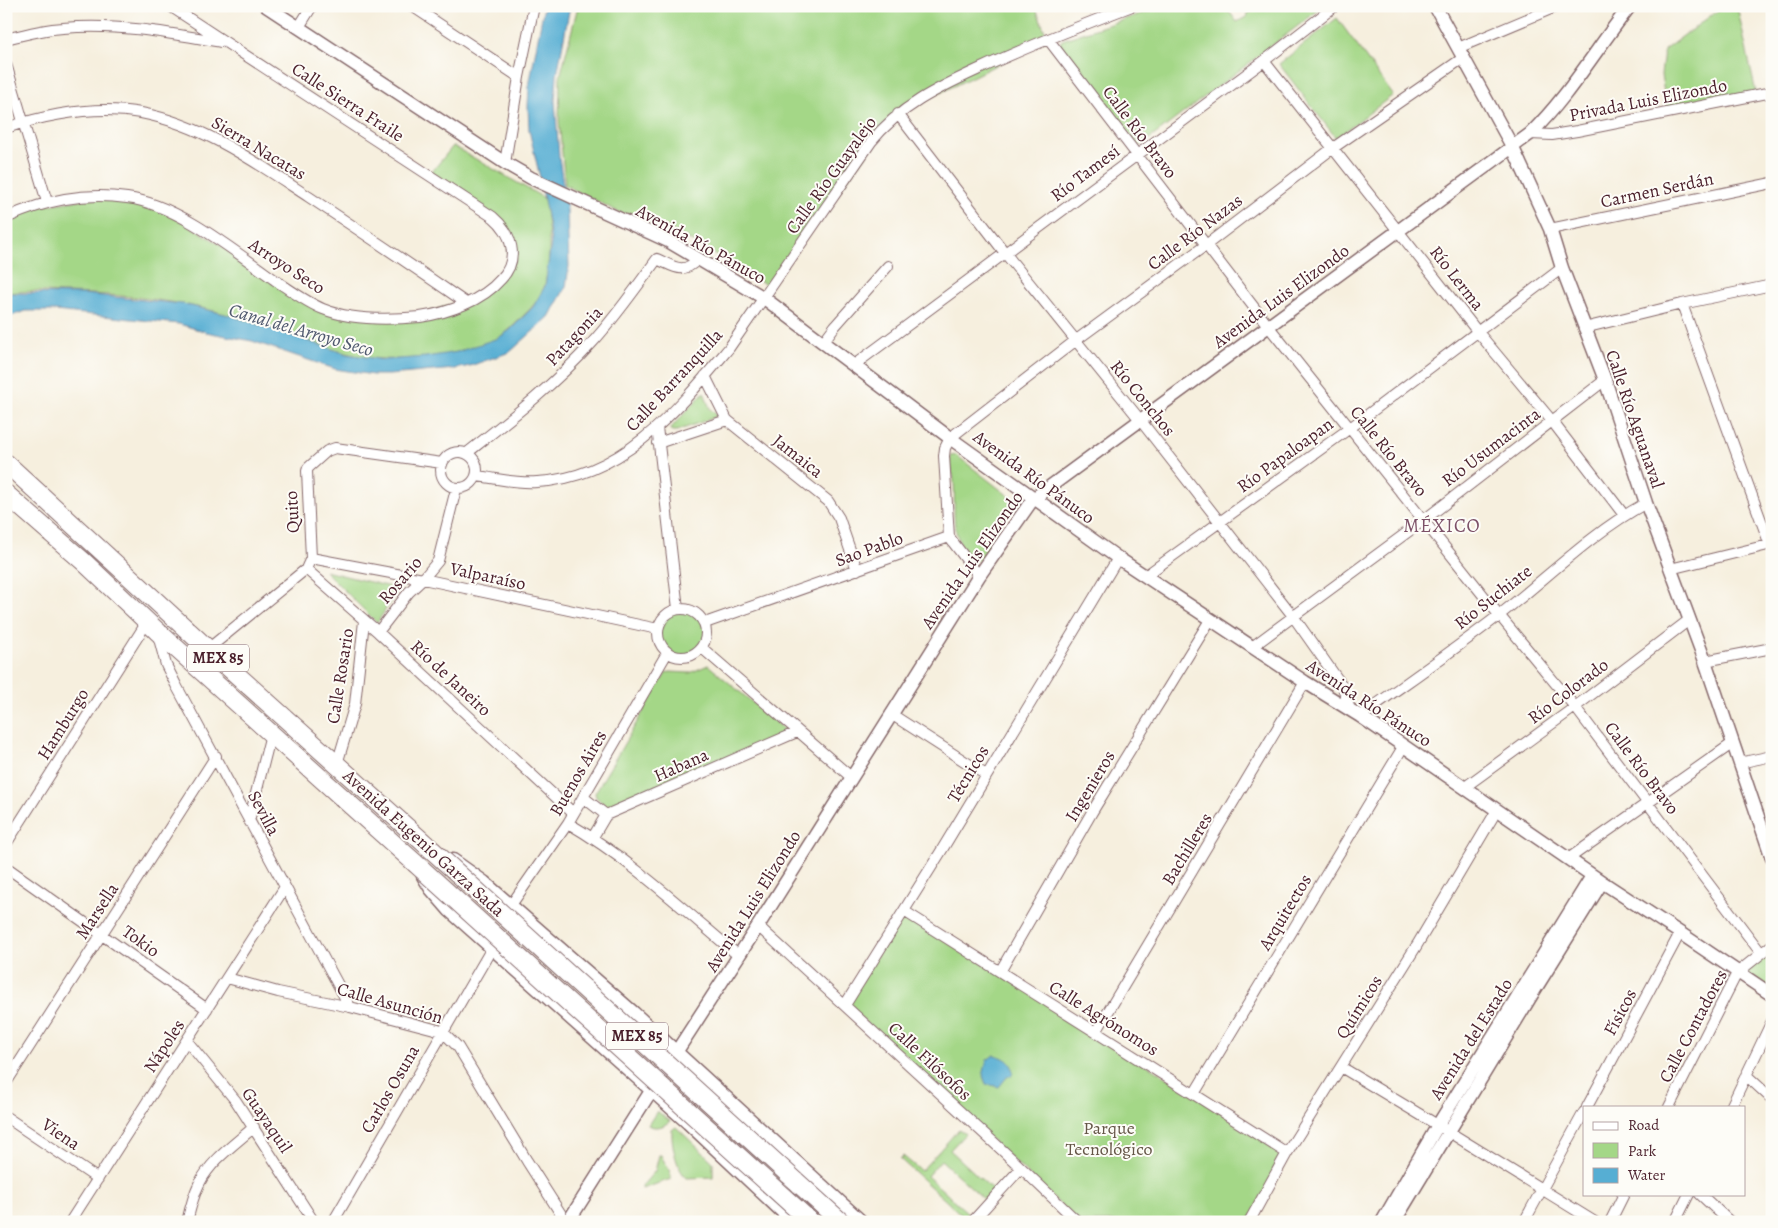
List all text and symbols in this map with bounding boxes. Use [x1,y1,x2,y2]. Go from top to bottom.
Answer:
street label: Calle Sierra Fraile [287,57,409,147]
street label: Privada Luis Elizondo [1567,73,1729,127]
street label: Calle Río Bravo [1097,81,1183,183]
street label: Sierra Nacatas [207,110,311,186]
street label: Calle Río Guayalejo [780,111,882,239]
street label: Río Tamesí [1045,139,1125,207]
street label: Carmen Serdán [1598,166,1716,214]
street label: Calle Río Nazas [1143,188,1247,276]
street label: Avenida Río Pánuco [631,198,770,290]
street label: Arroyo Seco [243,232,330,300]
street label: Avenida Luis Elizondo [1207,238,1354,354]
street label: Río Lerma [1424,241,1490,316]
water label: Canal del Arroyo Seco [226,297,377,363]
street label: Patagonia [540,300,608,371]
street label: Calle Barranquilla [620,323,728,437]
street label: Calle Río Aguanaval [1600,347,1670,492]
street label: Río Conchos [1105,355,1181,441]
street label: Calle Río Bravo [1345,401,1433,502]
street label: Río Usumacinta [1437,402,1546,492]
street label: Río Papaloapan [1232,412,1338,498]
street label: Avenida Río Pánuco [968,424,1100,529]
street label: Jamaica [768,429,829,484]
street label: Avenida Luis Elizondo [915,486,1029,635]
street label: Quito [279,490,305,534]
district label: MÉXICO [1403,513,1481,539]
street label: Sao Pablo [832,526,906,572]
street label: Rosario [373,551,427,609]
street label: Valparaíso [447,556,528,596]
street label: Río Suchiate [1449,559,1537,635]
street label: Calle Rosario [321,627,359,725]
street label: Río de Janeiro [405,634,497,722]
road number: MEX 85 [187,644,249,671]
street label: Avenida Río Pánuco [1301,653,1436,753]
street label: Río Colorado [1523,653,1613,729]
street label: Hamburgo [32,684,94,764]
street label: Calle Río Bravo [1599,717,1685,819]
street label: Buenos Aires [544,726,612,820]
street label: Técnicos [942,741,994,807]
street label: Habana [650,742,713,788]
street label: Ingenieros [1059,746,1121,826]
street label: Avenida Eugenio Garza Sada [337,763,511,923]
street label: Sevilla [242,786,286,840]
street label: Bachilleres [1156,808,1218,890]
street label: Avenida Luis Elizondo [699,825,806,977]
street label: Arquitectos [1252,869,1317,955]
street label: Marsella [70,878,125,944]
street label: Tokio [117,919,165,963]
street label: Calle Contadores [1653,965,1733,1087]
street label: Químicos [1330,971,1388,1043]
street label: Avenida del Estado [1423,974,1518,1105]
street label: Calle Agrónomos [1045,975,1163,1061]
street label: Calle Asunción [334,976,446,1030]
street label: Físicos [1598,984,1642,1040]
street label: Nápoles [138,1015,190,1077]
street label: Calle Filósofos [883,1016,977,1106]
road number: MEX 85 [606,1022,668,1050]
street label: Carlos Osuna [355,1040,425,1138]
street label: Guayaquil [236,1083,298,1158]
legend [1583,1106,1746,1196]
street label: Viena [36,1112,85,1156]
text: Road [1628,1115,1660,1135]
park label: Parque Tecnológico [1065,1116,1153,1161]
text: Park [1628,1141,1657,1161]
text: Water [1627,1165,1665,1185]

